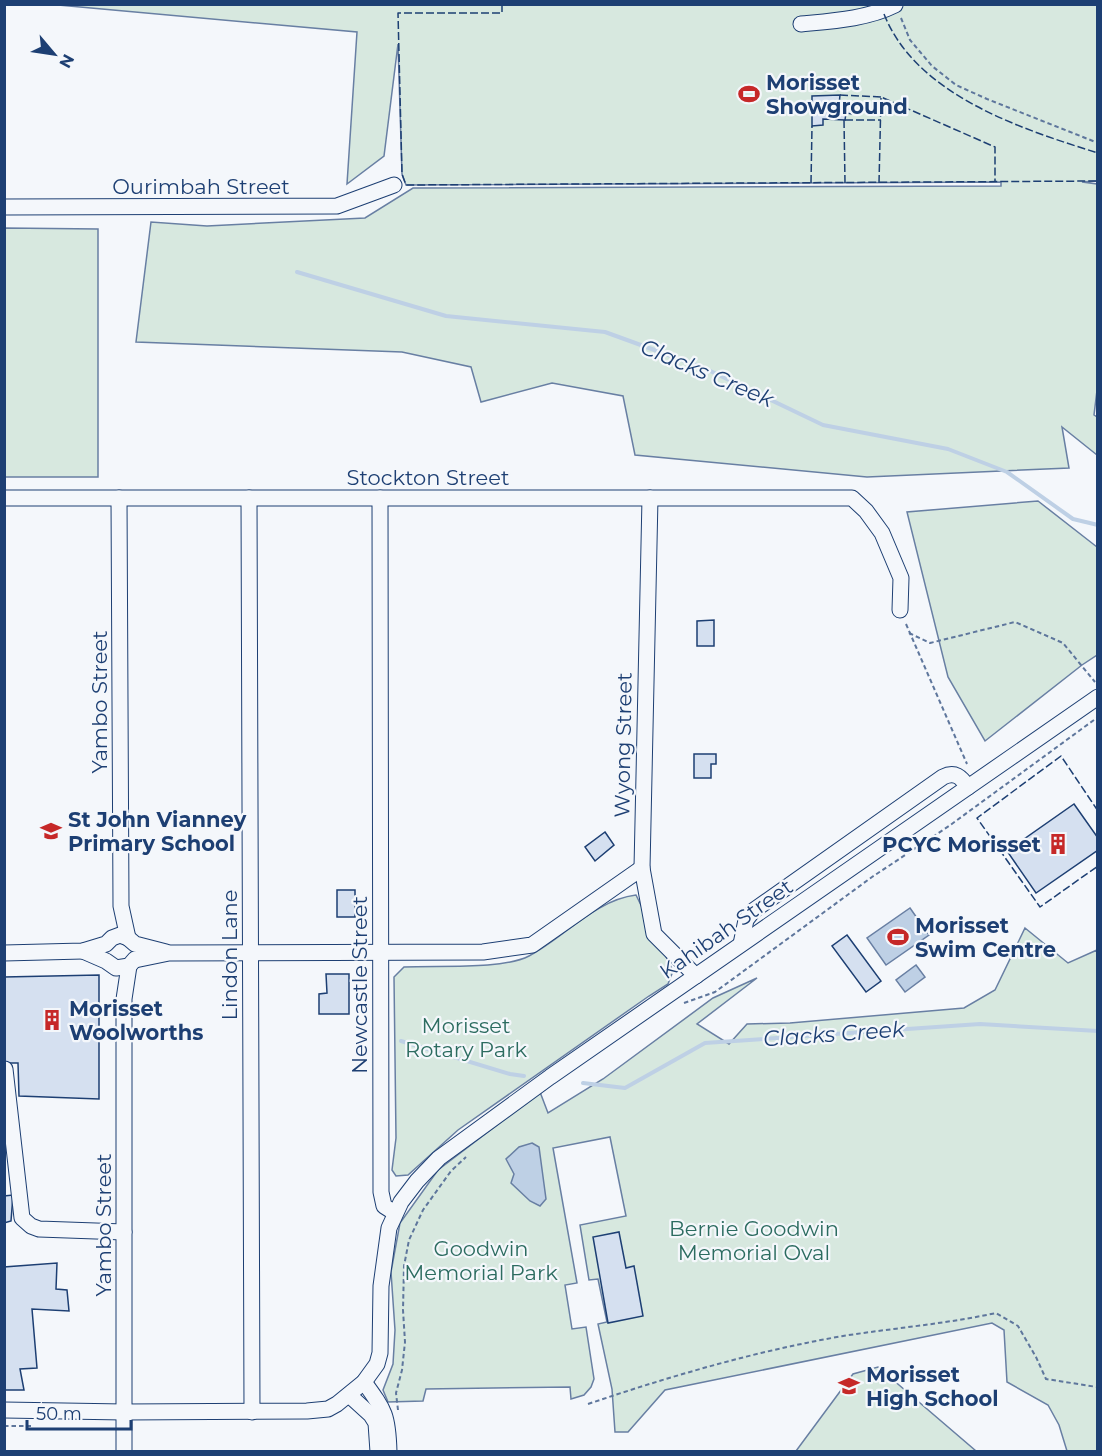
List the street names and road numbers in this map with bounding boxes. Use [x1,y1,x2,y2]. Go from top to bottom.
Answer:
street label: Ourimbah Street [112,174,290,199]
street label: Stockton Street [347,465,509,490]
street label: Yambo Street [87,630,112,774]
street label: Wyong Street [609,672,637,818]
street label: Kahibah Street [655,874,797,984]
street label: Lindon Lane [217,890,242,1020]
street label: Newcastle Street [347,896,372,1074]
street label: Yambo Street [91,1153,116,1297]

